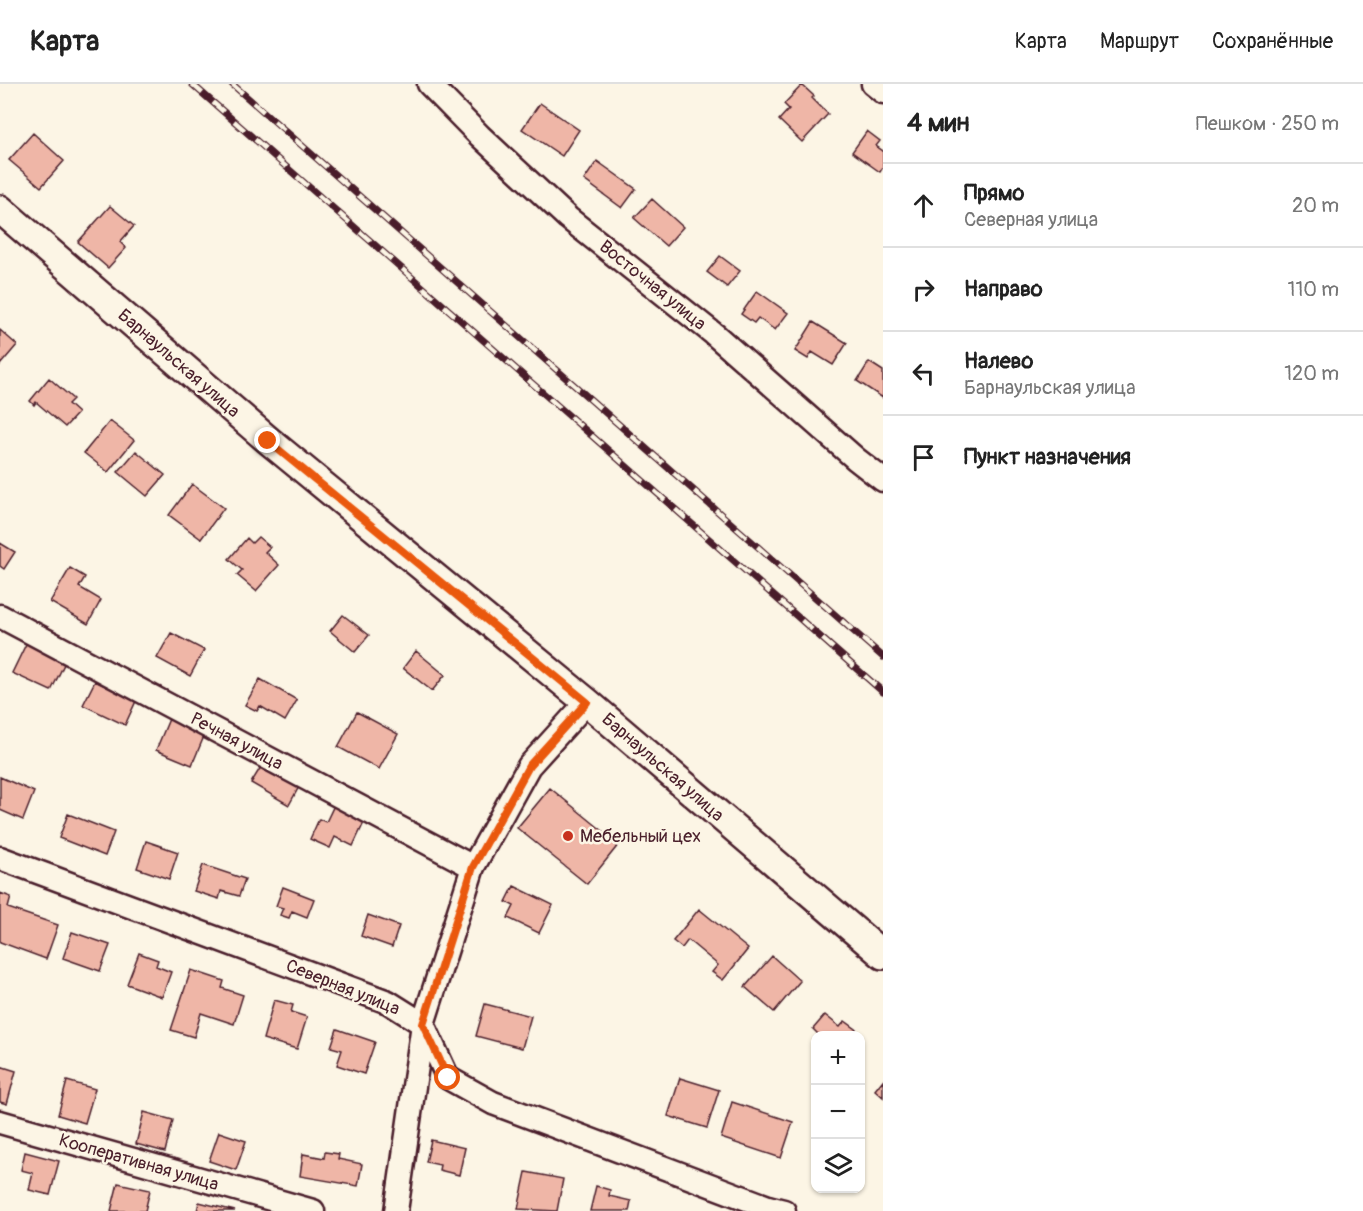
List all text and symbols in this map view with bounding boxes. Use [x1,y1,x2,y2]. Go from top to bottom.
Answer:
text: Карта [30,24,99,59]
text: Карта [1015,28,1067,55]
text: Маршрут [1100,28,1179,55]
text: Сохранённые [1212,28,1333,55]
text: 4 мин [907,107,969,139]
text: Пешком · 250 m [1196,111,1339,136]
text: Прямо [964,179,1024,207]
icon: ahead [907,189,940,222]
text: 20 m [1292,193,1339,218]
text: Северная улица [964,207,1098,232]
street label: Восточная улица [595,235,711,336]
icon: right [907,273,940,306]
text: Направо [964,275,1043,303]
text: 110 m [1288,277,1339,302]
street label: Барнаульская улица [113,304,245,423]
text: Налево [964,347,1033,375]
icon: left [907,357,940,390]
text: 120 m [1284,361,1339,386]
text: Барнаульская улица [964,375,1136,400]
route end [254,427,280,453]
icon: arrive [907,441,940,474]
text: Пункт назначения [964,443,1131,471]
street label: Речная улица [187,707,287,775]
street label: Барнаульская улица [597,708,729,827]
place label: Мебельный цех [580,825,701,848]
marker: Мебельный цех [561,829,575,843]
street label: Северная улица [283,954,403,1021]
map controls [811,1031,865,1193]
button: + [811,1031,865,1085]
route start [434,1064,460,1090]
button: − [811,1085,865,1139]
street label: Кооперативная улица [56,1129,221,1196]
button: layers [811,1139,865,1193]

